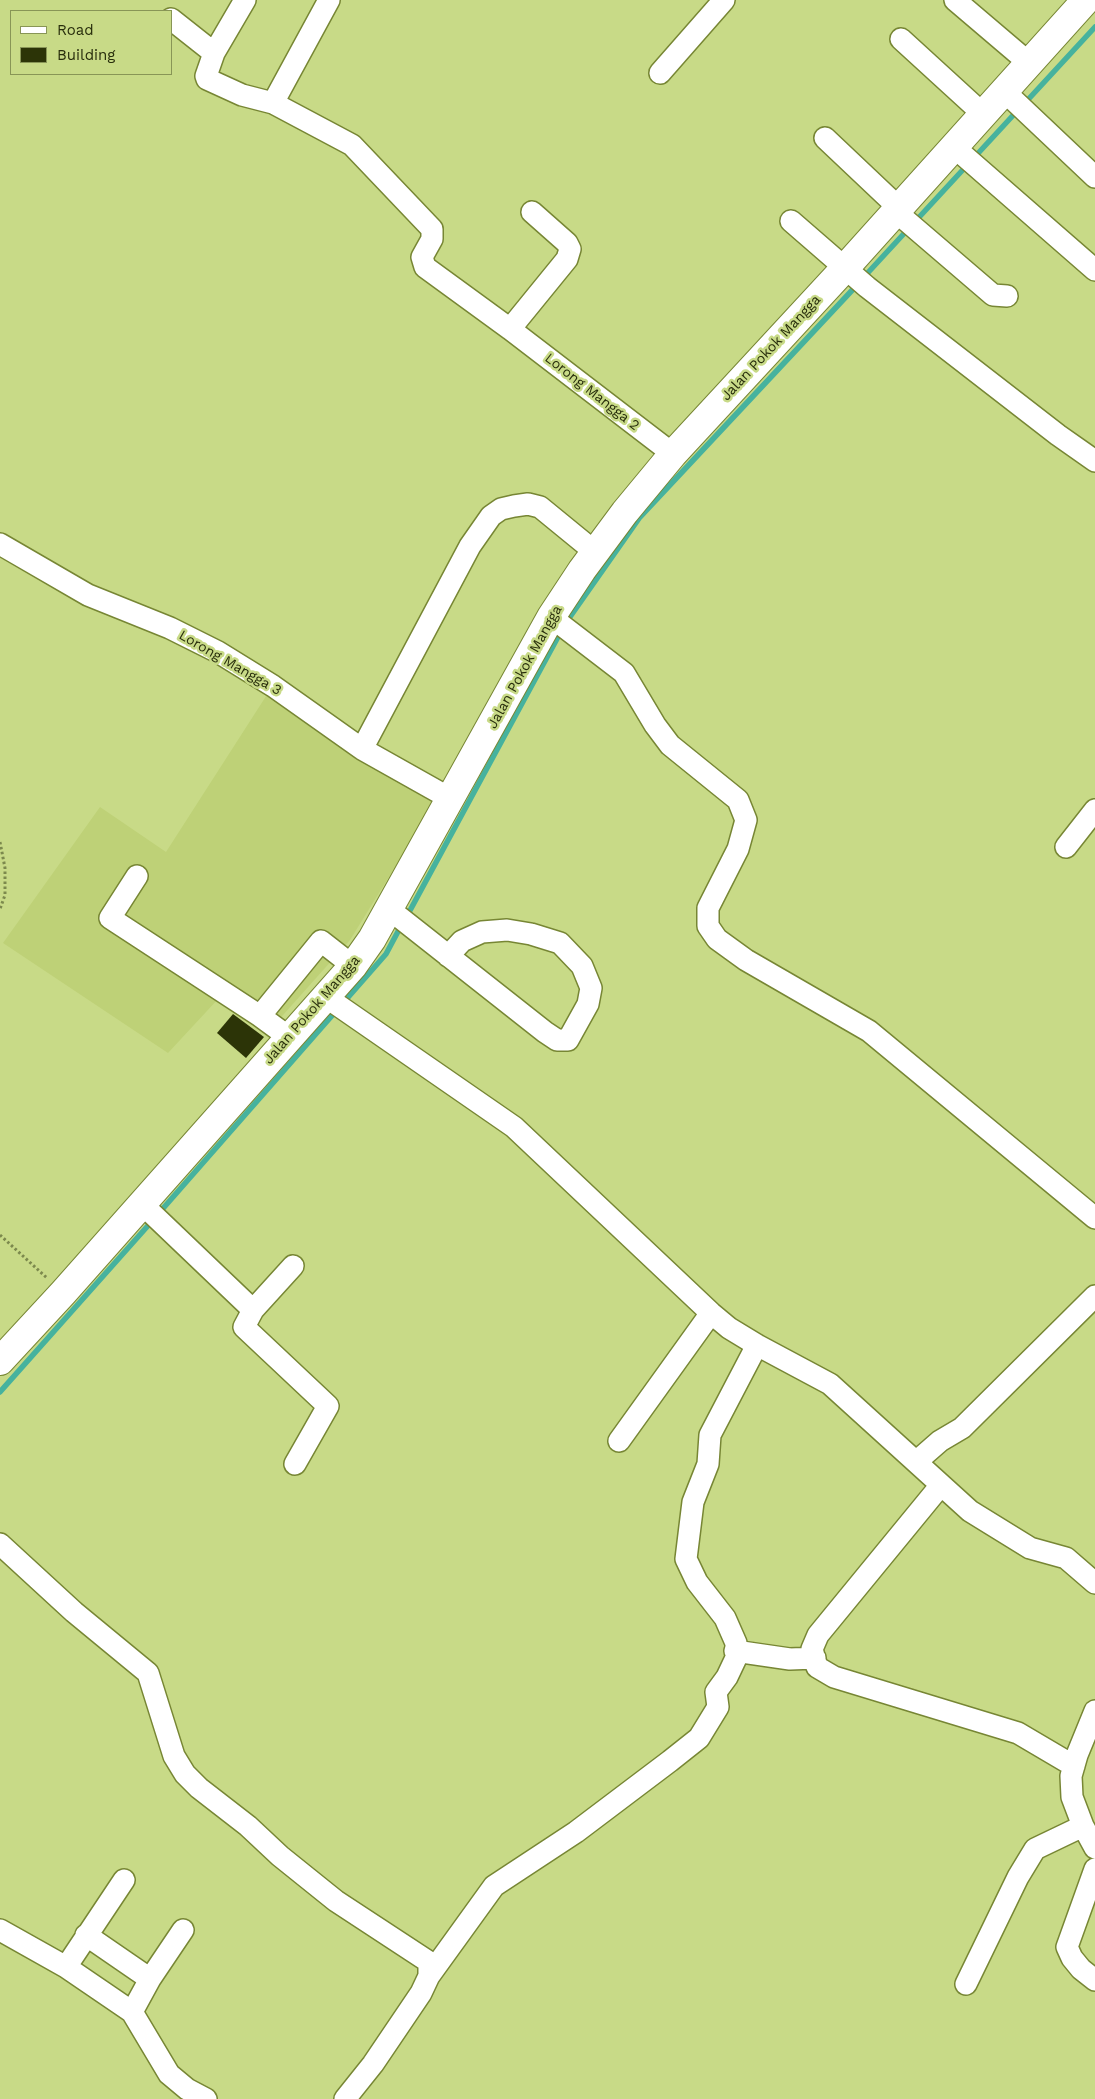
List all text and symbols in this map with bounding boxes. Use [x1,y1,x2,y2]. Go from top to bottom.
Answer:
legend [10,10,172,75]
text: Road [57,21,94,39]
text: Building [57,46,115,64]
street label: Jalan Pokok Mangga [718,292,824,404]
street label: Lorong Mangga 2 [541,350,643,434]
street label: Jalan Pokok Mangga [484,603,566,731]
street label: Lorong Mangga 3 [176,627,284,699]
street label: Jalan Pokok Mangga [260,952,364,1068]

